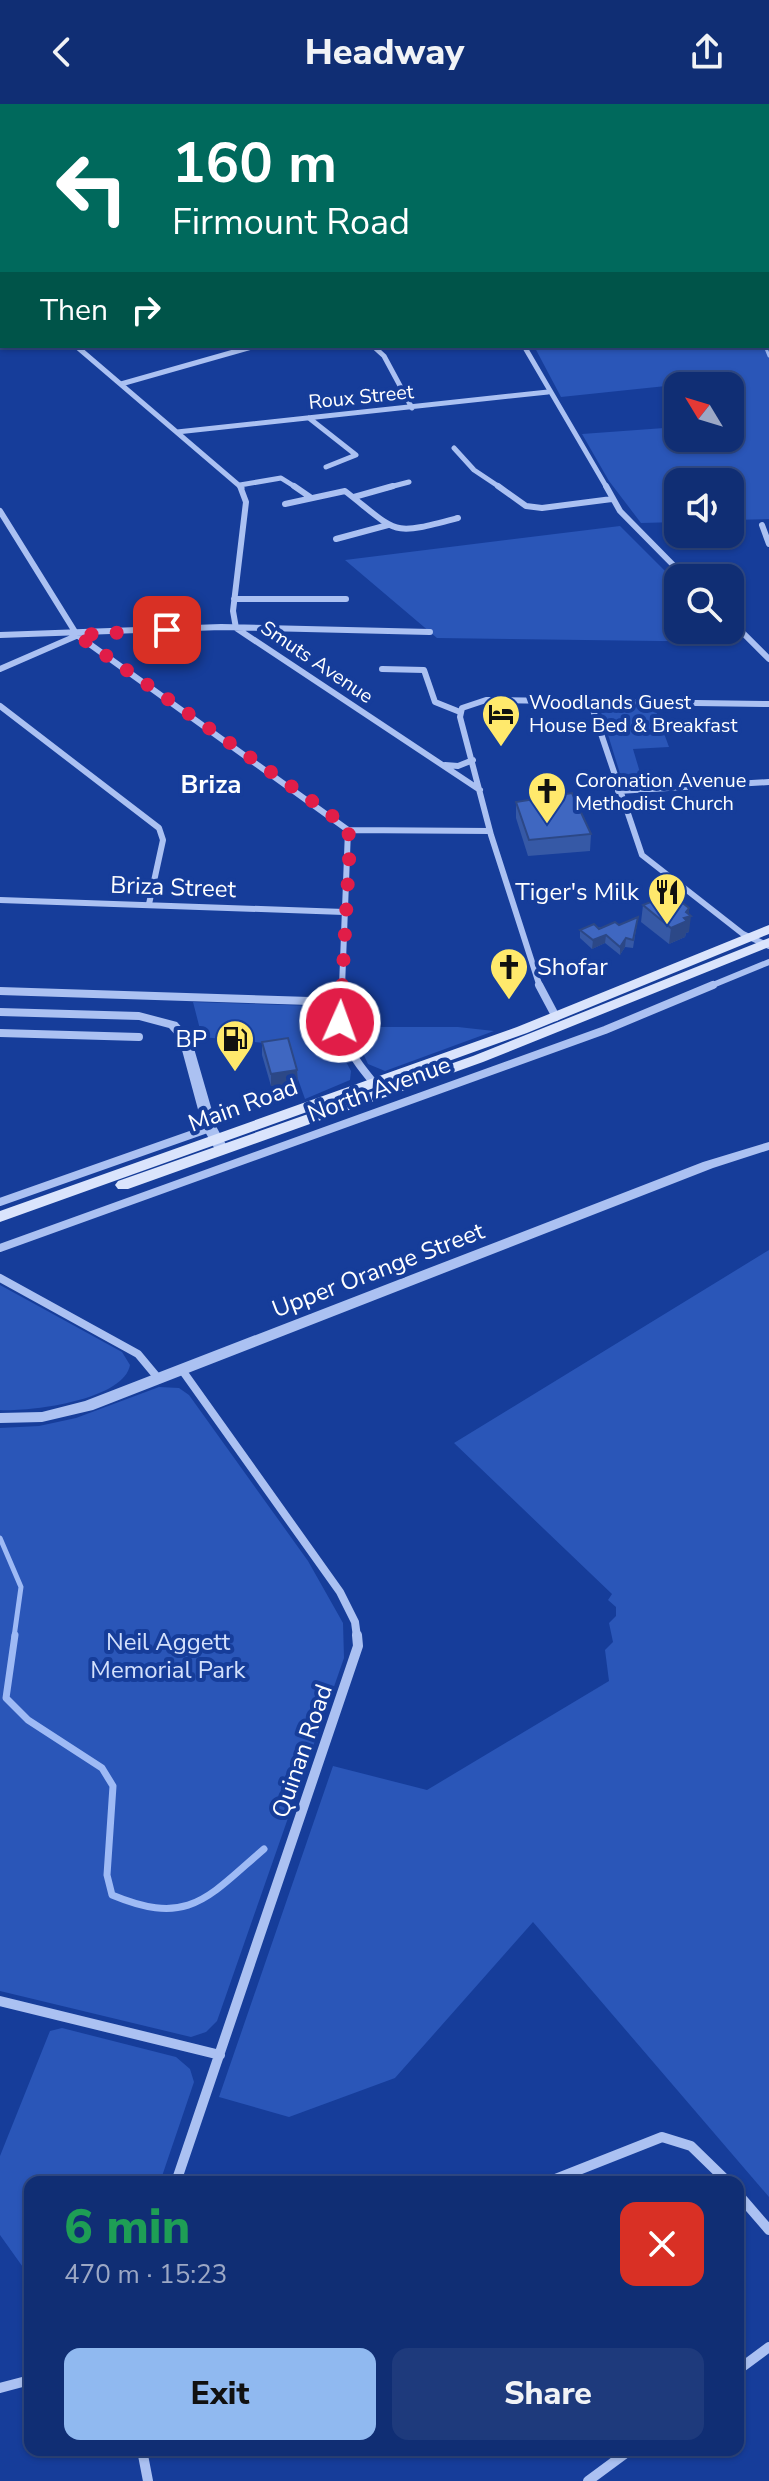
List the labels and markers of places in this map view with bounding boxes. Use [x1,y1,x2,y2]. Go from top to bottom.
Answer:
pin [133,596,201,664]
place label: Woodlands Guest House Bed & Breakfast [529,689,738,739]
hotel icon: Woodlands Guest House Bed & Breakfast [480,693,522,748]
place label: Coronation Avenue Methodist Church [575,767,746,817]
church icon: Coronation Avenue Methodist Church [526,770,568,825]
restaurant icon: Tiger's Milk [646,871,688,926]
place label: Tiger's Milk [515,876,640,908]
church icon: Shofar [488,946,530,1001]
place label: Shofar [537,951,608,983]
fuel station icon: BP [214,1018,256,1073]
place label: BP [176,1023,207,1055]

